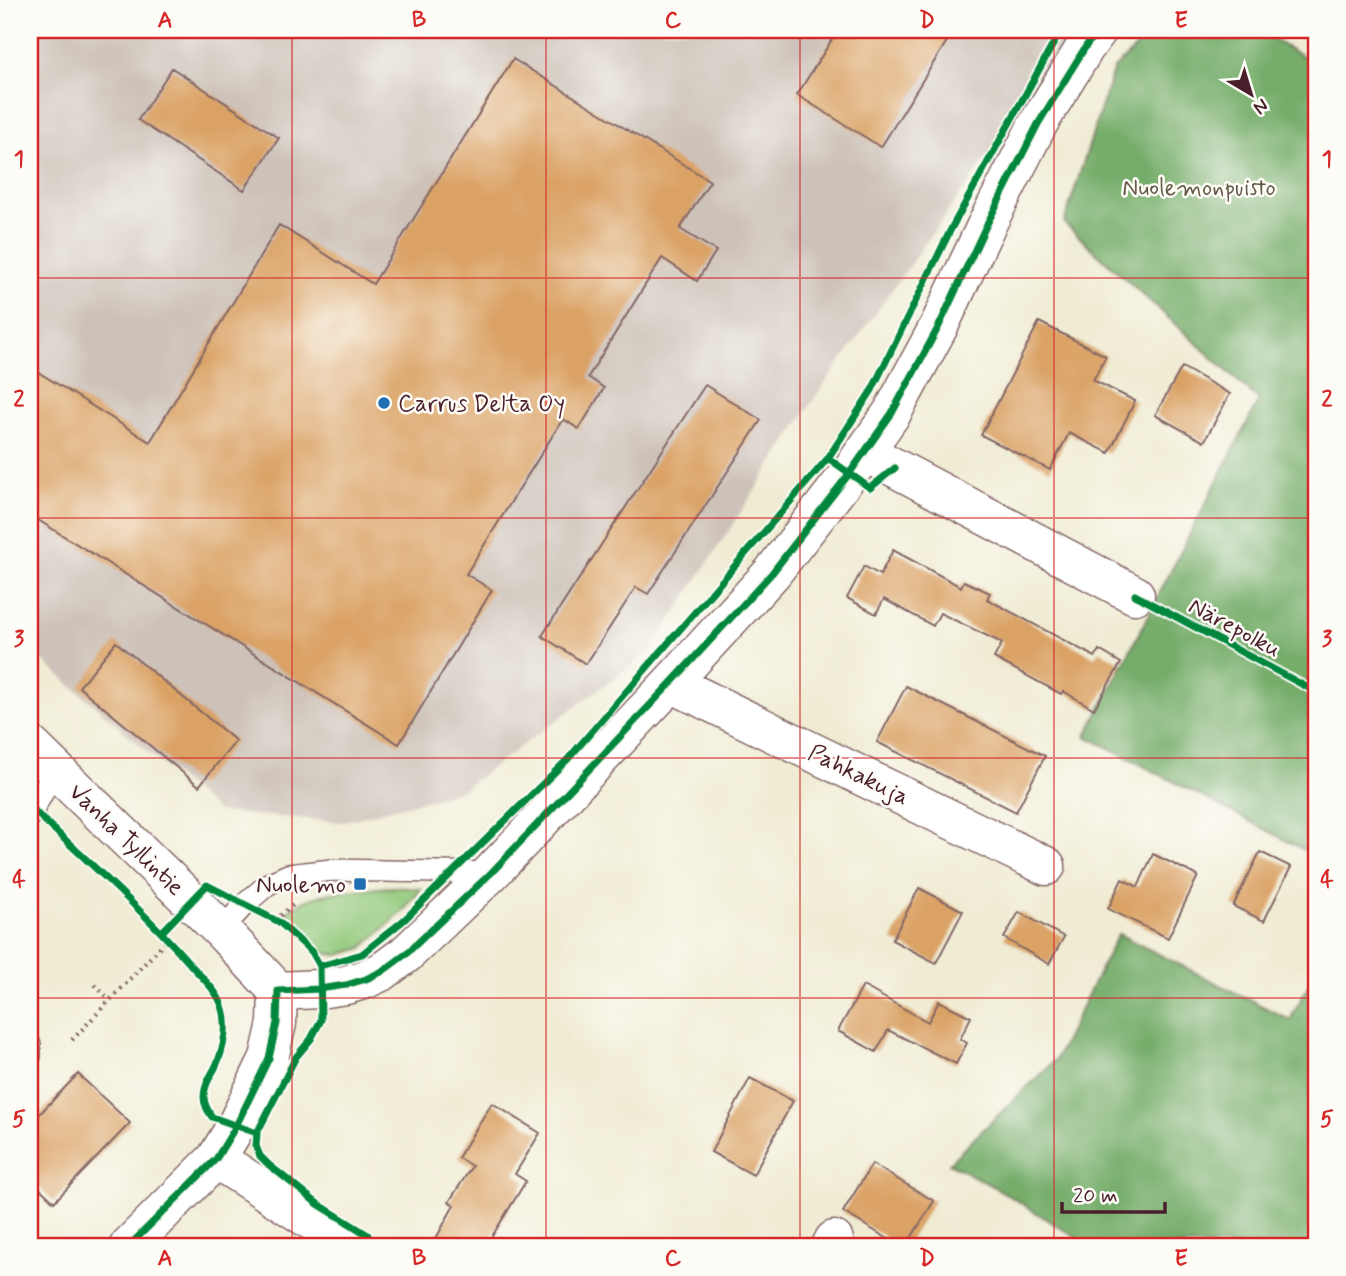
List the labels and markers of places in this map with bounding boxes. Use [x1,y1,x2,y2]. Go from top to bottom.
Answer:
place label: Carrus Delta Oy [398,389,565,420]
marker: Carrus Delta Oy [376,395,392,411]
place label: Nuolemo [256,870,346,901]
marker: Nuolemo [352,876,368,892]

